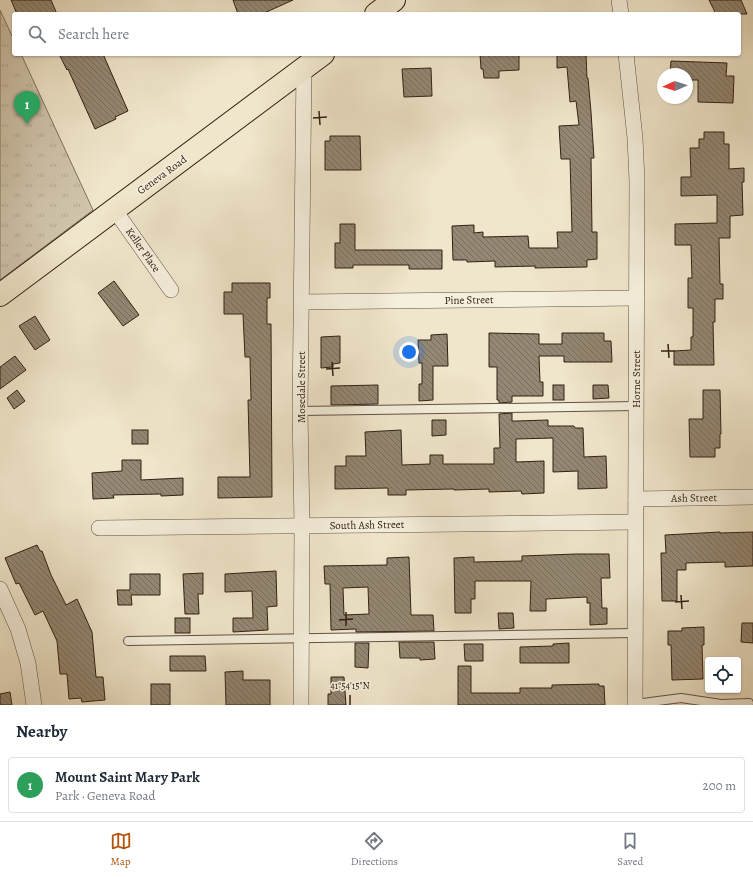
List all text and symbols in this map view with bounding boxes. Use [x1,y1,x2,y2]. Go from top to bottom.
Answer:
search box [12,12,741,56]
icon: search [26,23,48,45]
text: Search here [58,24,129,44]
north arrow [657,68,693,104]
pin: 1 [14,91,40,124]
street label: Geneva Road [134,152,190,198]
street label: Keller Place [122,225,164,275]
street label: Pine Street [444,292,494,308]
your location [399,342,419,362]
street label: Horne Street [629,350,644,408]
street label: Mosedale Street [294,351,309,423]
street label: Ash Street [670,490,717,506]
street label: South Ash Street [330,517,405,533]
map controls [705,657,741,693]
button: locate [705,657,741,693]
text: 41°54'15"N [330,679,370,692]
text: Nearby [16,720,67,743]
text: Mount Saint Mary Park [55,767,200,787]
text: 1 [28,777,32,794]
text: 200 m [703,777,736,794]
text: Park · Geneva Road [55,787,156,804]
tab: Map [110,830,132,869]
tab: Directions [351,830,398,869]
tab: Saved [617,830,643,869]

